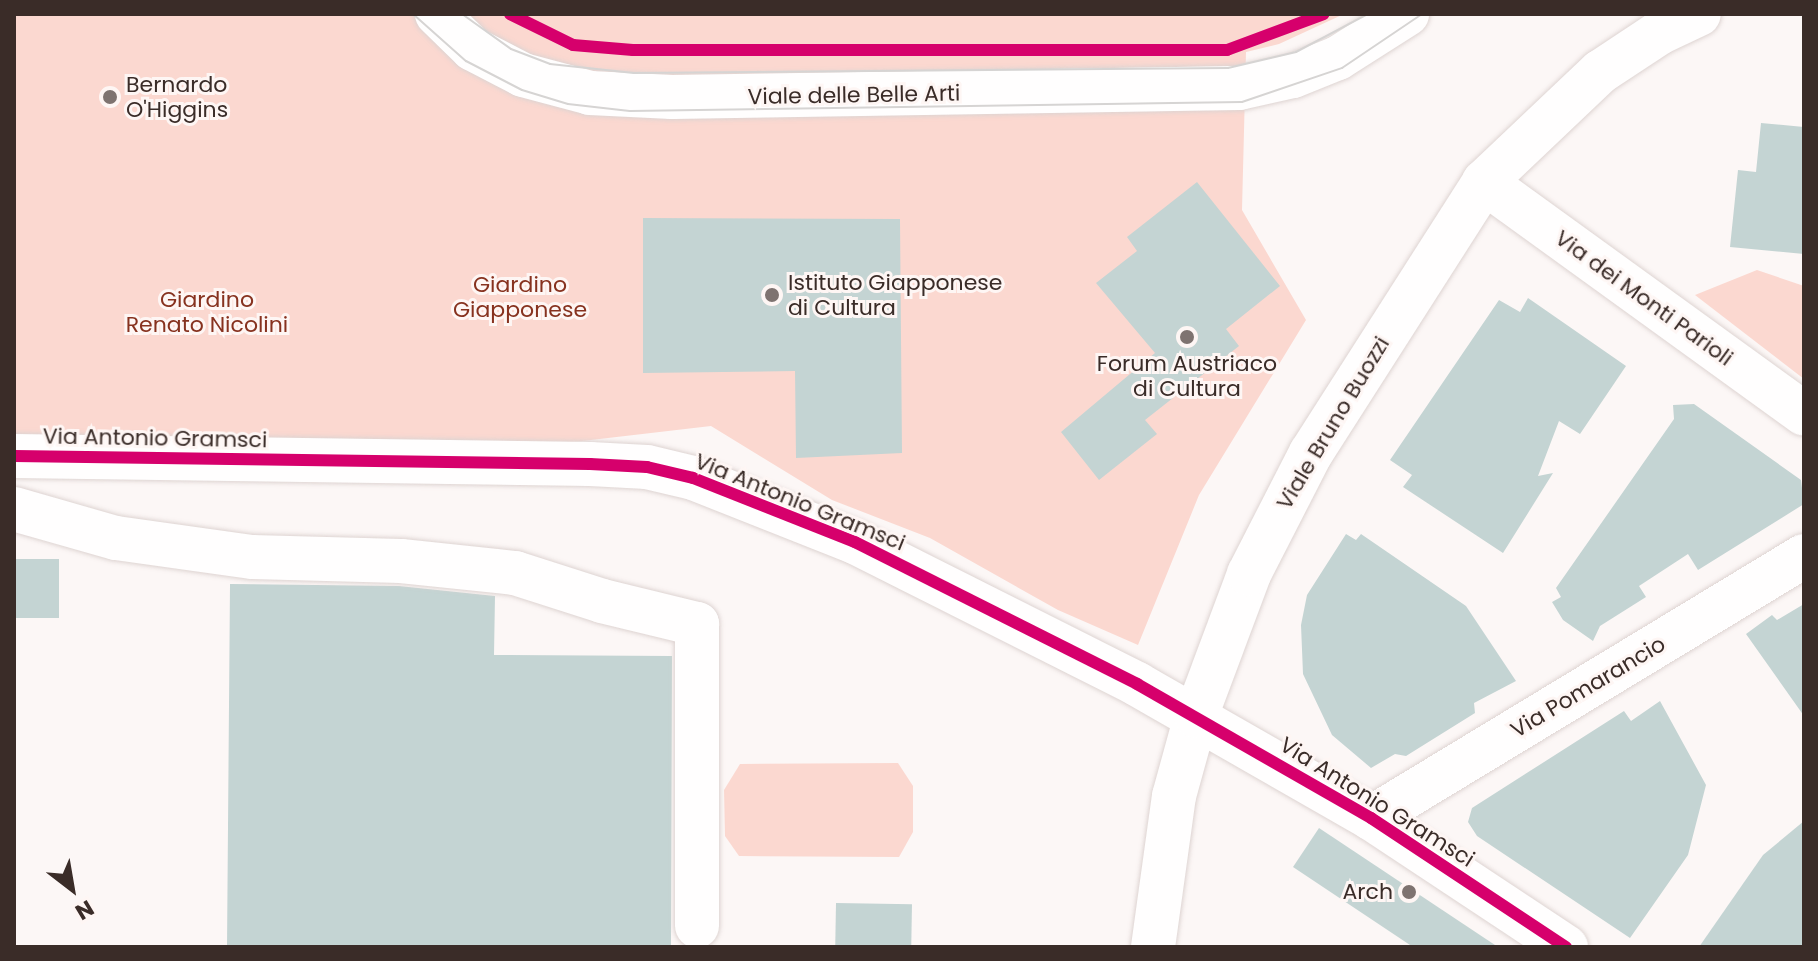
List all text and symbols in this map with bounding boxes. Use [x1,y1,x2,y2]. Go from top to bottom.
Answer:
place label: Bernardo O'Higgins [126,71,228,122]
street label: Viale delle Belle Arti [747,80,961,110]
marker: Bernardo O'Higgins [101,88,119,106]
street label: Via dei Monti Parioli [1550,225,1738,371]
place label: Istituto Giapponese di Cultura [788,269,1002,320]
park label: Giardino Giapponese [453,271,587,322]
park label: Giardino Renato Nicolini [126,286,288,338]
marker: Istituto Giapponese di Cultura [763,286,781,304]
marker: Forum Austriaco di Cultura [1178,328,1196,346]
street label: Viale Bruno Buozzi [1271,332,1395,514]
place label: Forum Austriaco di Cultura [1097,350,1277,402]
street label: Via Antonio Gramsci [42,423,268,453]
street label: Via Antonio Gramsci [691,448,909,556]
street label: Via Pomarancio [1506,631,1670,743]
street label: Via Antonio Gramsci [1275,731,1479,873]
north arrow [32,849,112,929]
place label: Arch [1343,879,1393,905]
marker: Arch [1400,883,1418,901]
text: N [70,892,100,928]

